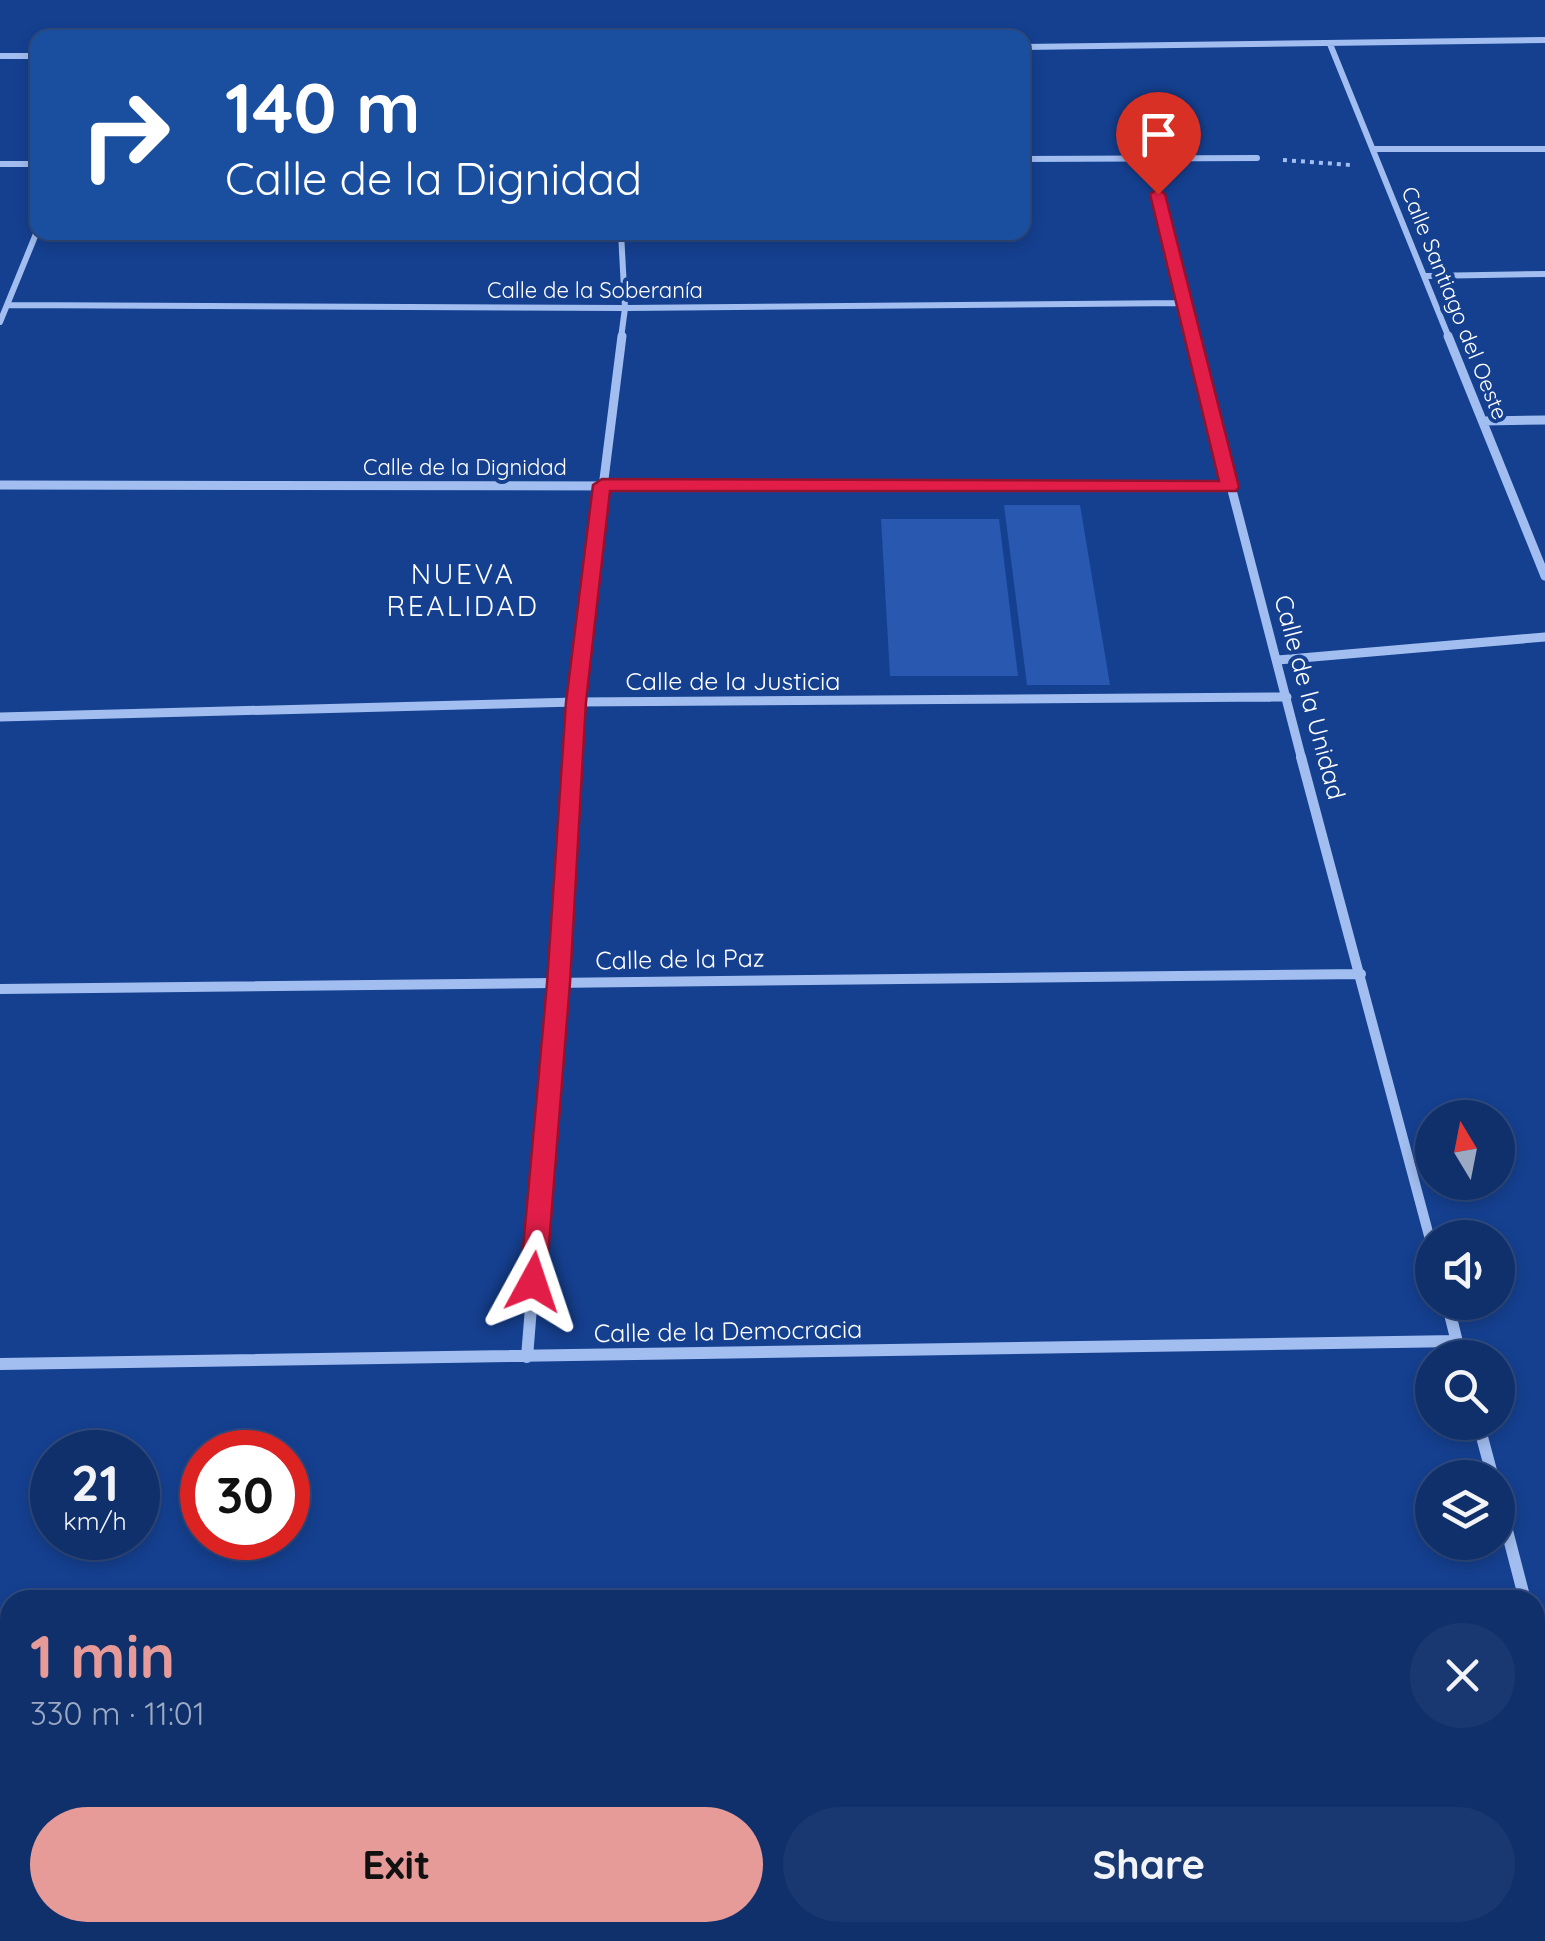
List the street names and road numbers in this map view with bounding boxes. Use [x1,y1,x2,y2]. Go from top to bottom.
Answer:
street label: Calle Santiago del Oeste [1395,182,1515,424]
street label: Calle de la Soberanía [487,276,703,304]
street label: Calle de la Dignidad [363,453,567,481]
street label: Calle de la Unidad [1268,591,1353,803]
street label: Calle de la Justicia [625,665,841,696]
street label: Calle de la Paz [595,942,765,975]
street label: Calle de la Democracia [593,1313,863,1348]

